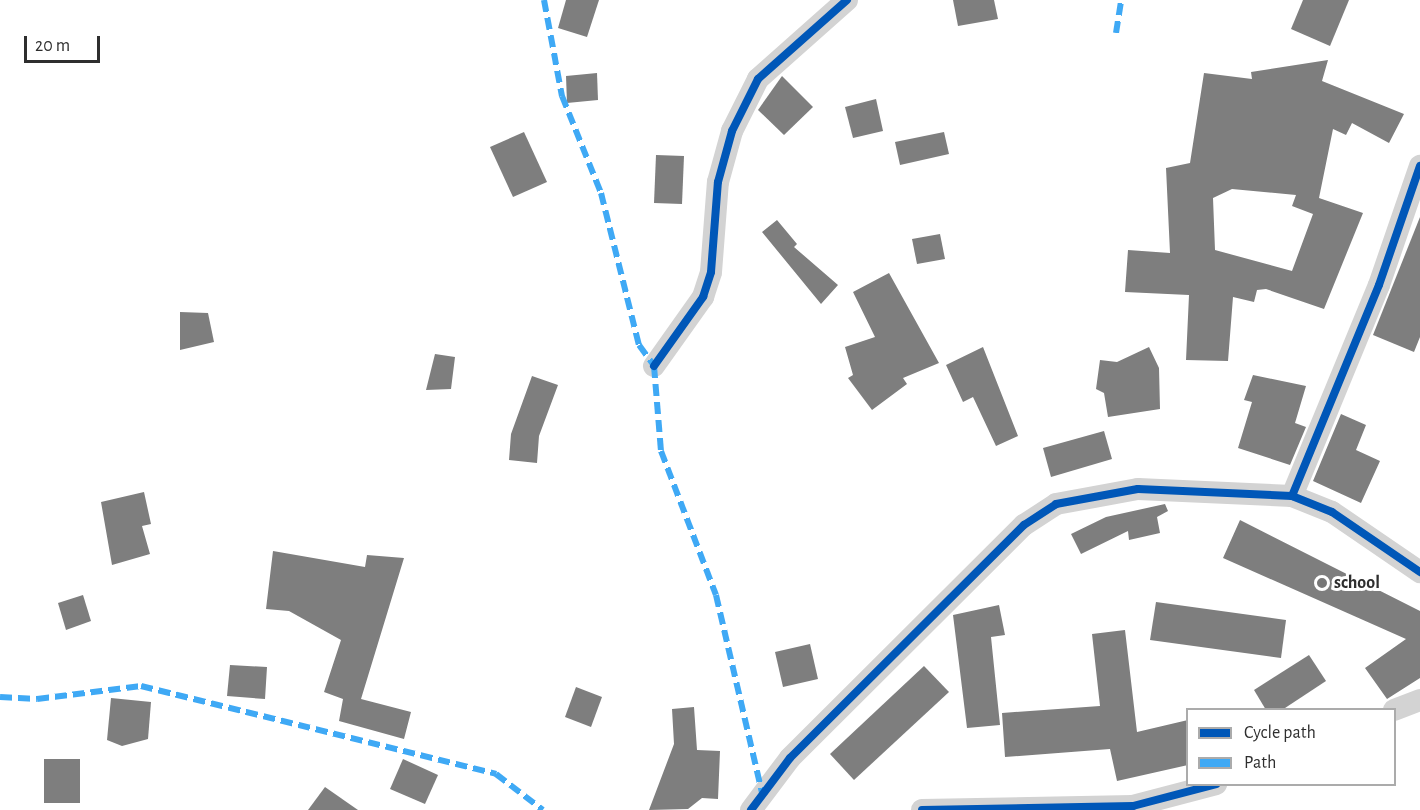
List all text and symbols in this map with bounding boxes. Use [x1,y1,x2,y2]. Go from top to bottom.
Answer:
scale bar [27,24,104,62]
text: 20 m [35,37,70,55]
place label: school [1334,572,1380,594]
marker: school [1315,576,1329,590]
legend [1186,708,1396,786]
text: Cycle path [1244,724,1316,742]
text: Path [1244,754,1276,772]

